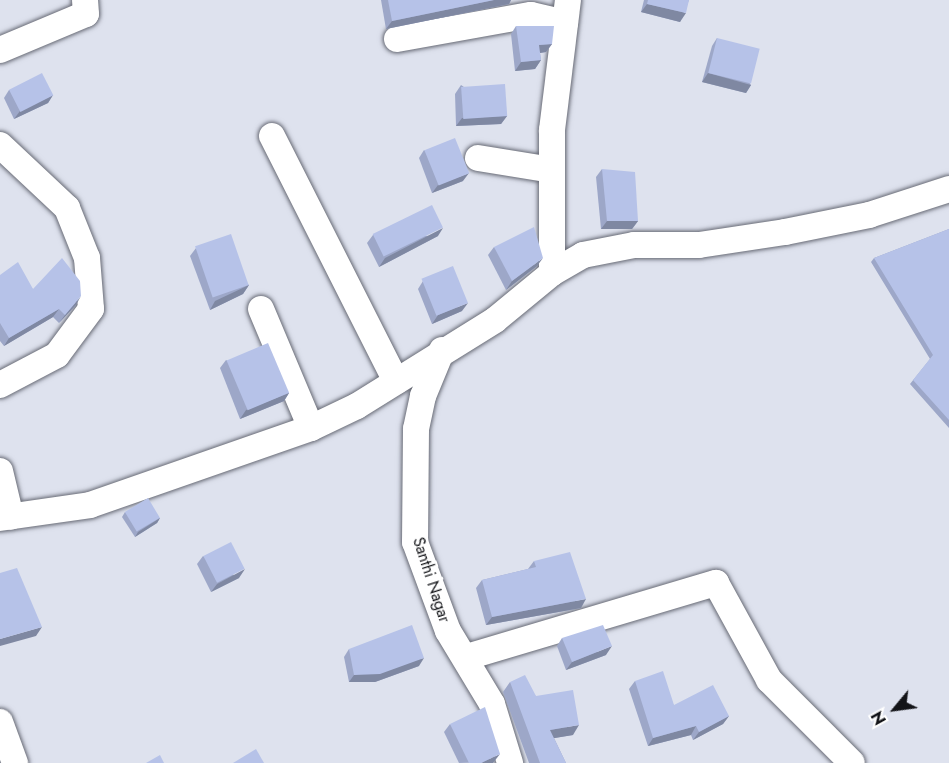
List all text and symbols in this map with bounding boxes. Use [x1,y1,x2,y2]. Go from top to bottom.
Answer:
street label: Santhi Nagar [408,535,454,625]
north arrow [865,679,925,739]
text: N [866,707,892,729]

